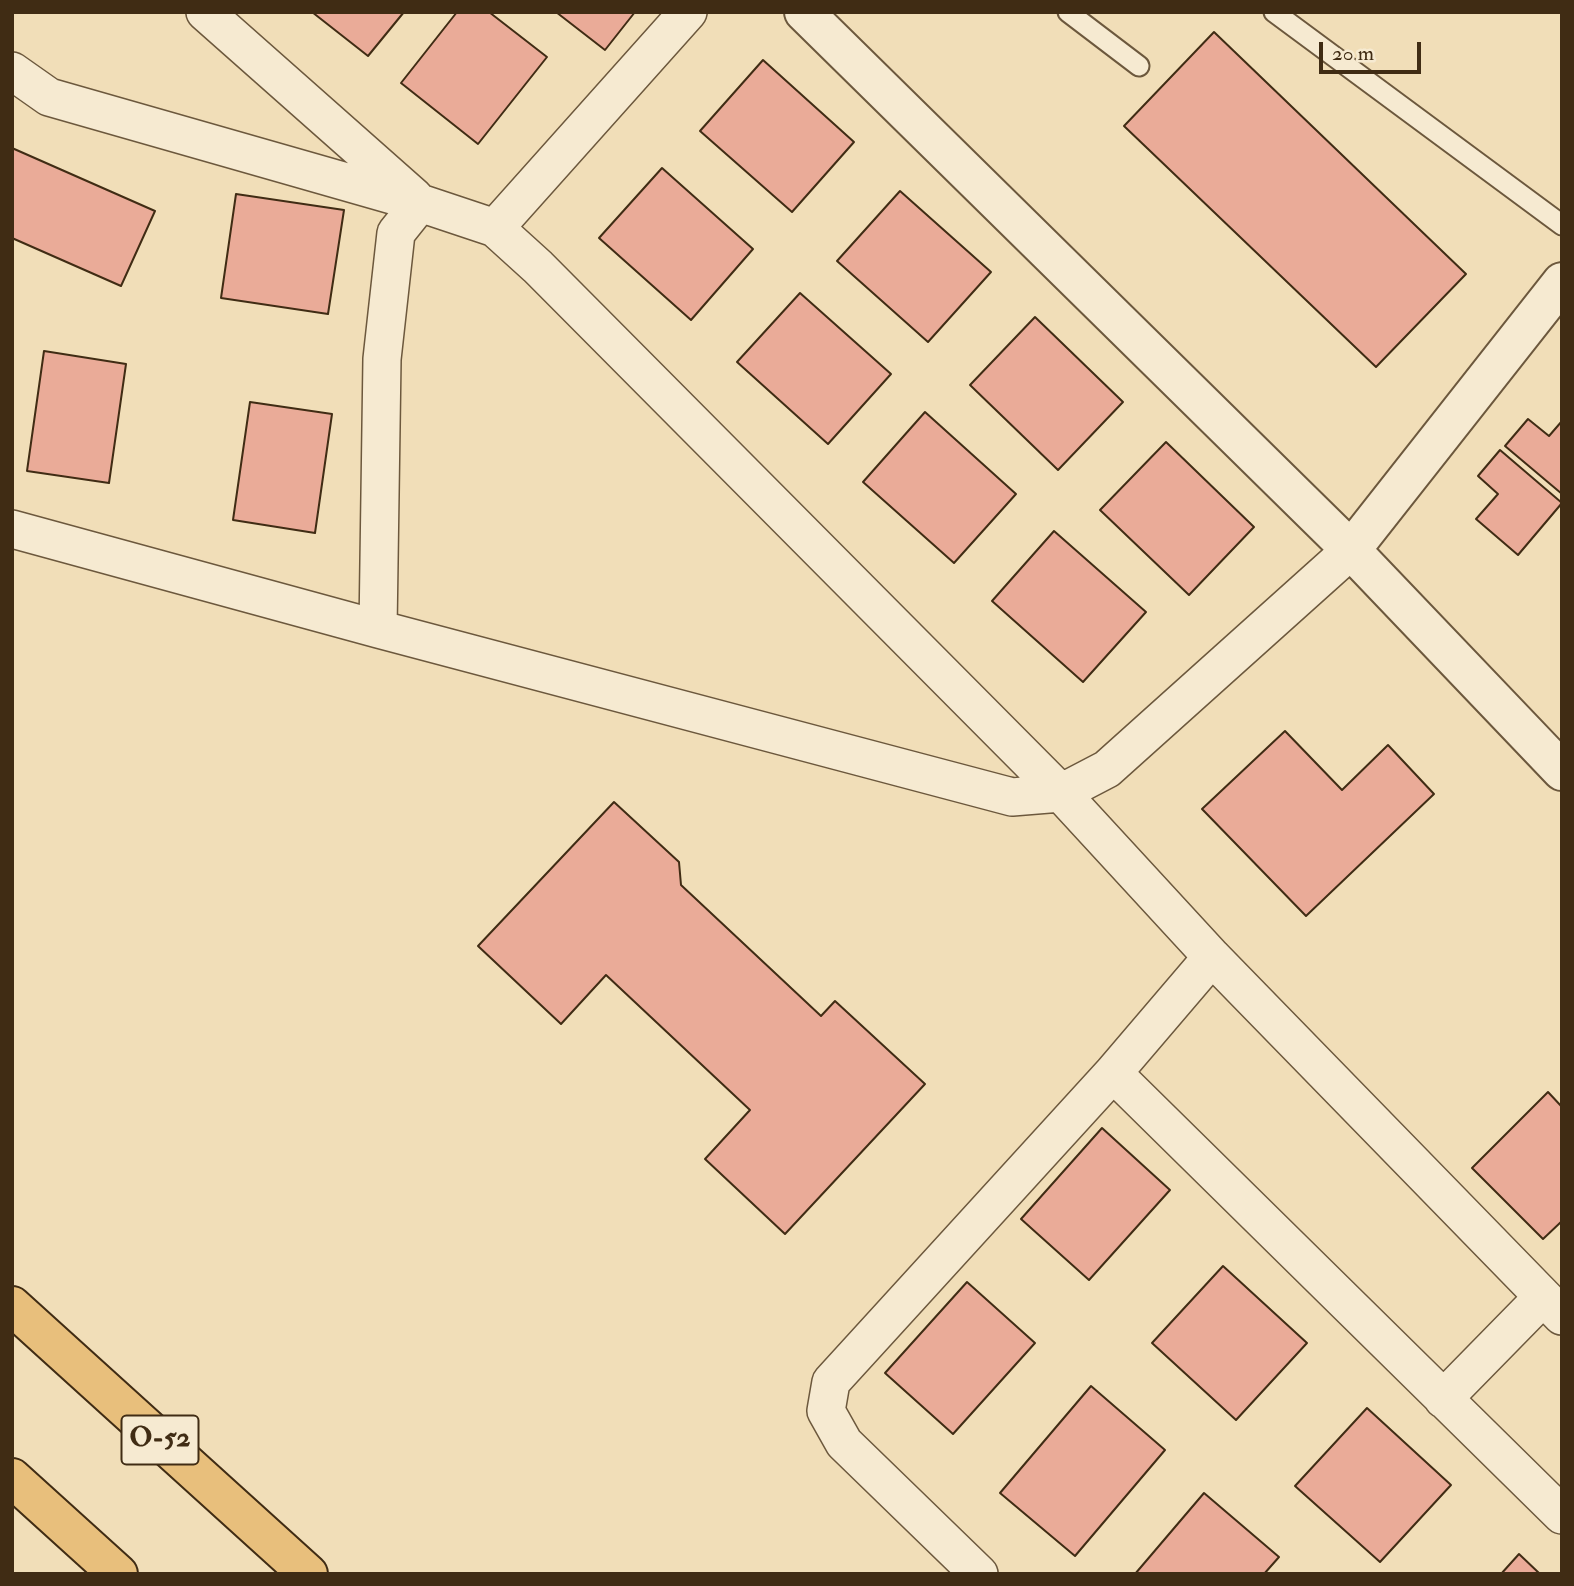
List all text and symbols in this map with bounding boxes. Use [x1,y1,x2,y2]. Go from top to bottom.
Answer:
scale bar [1322,28,1424,72]
text: 20 m [1332,40,1374,67]
road number: O-52 [122,1416,198,1464]

